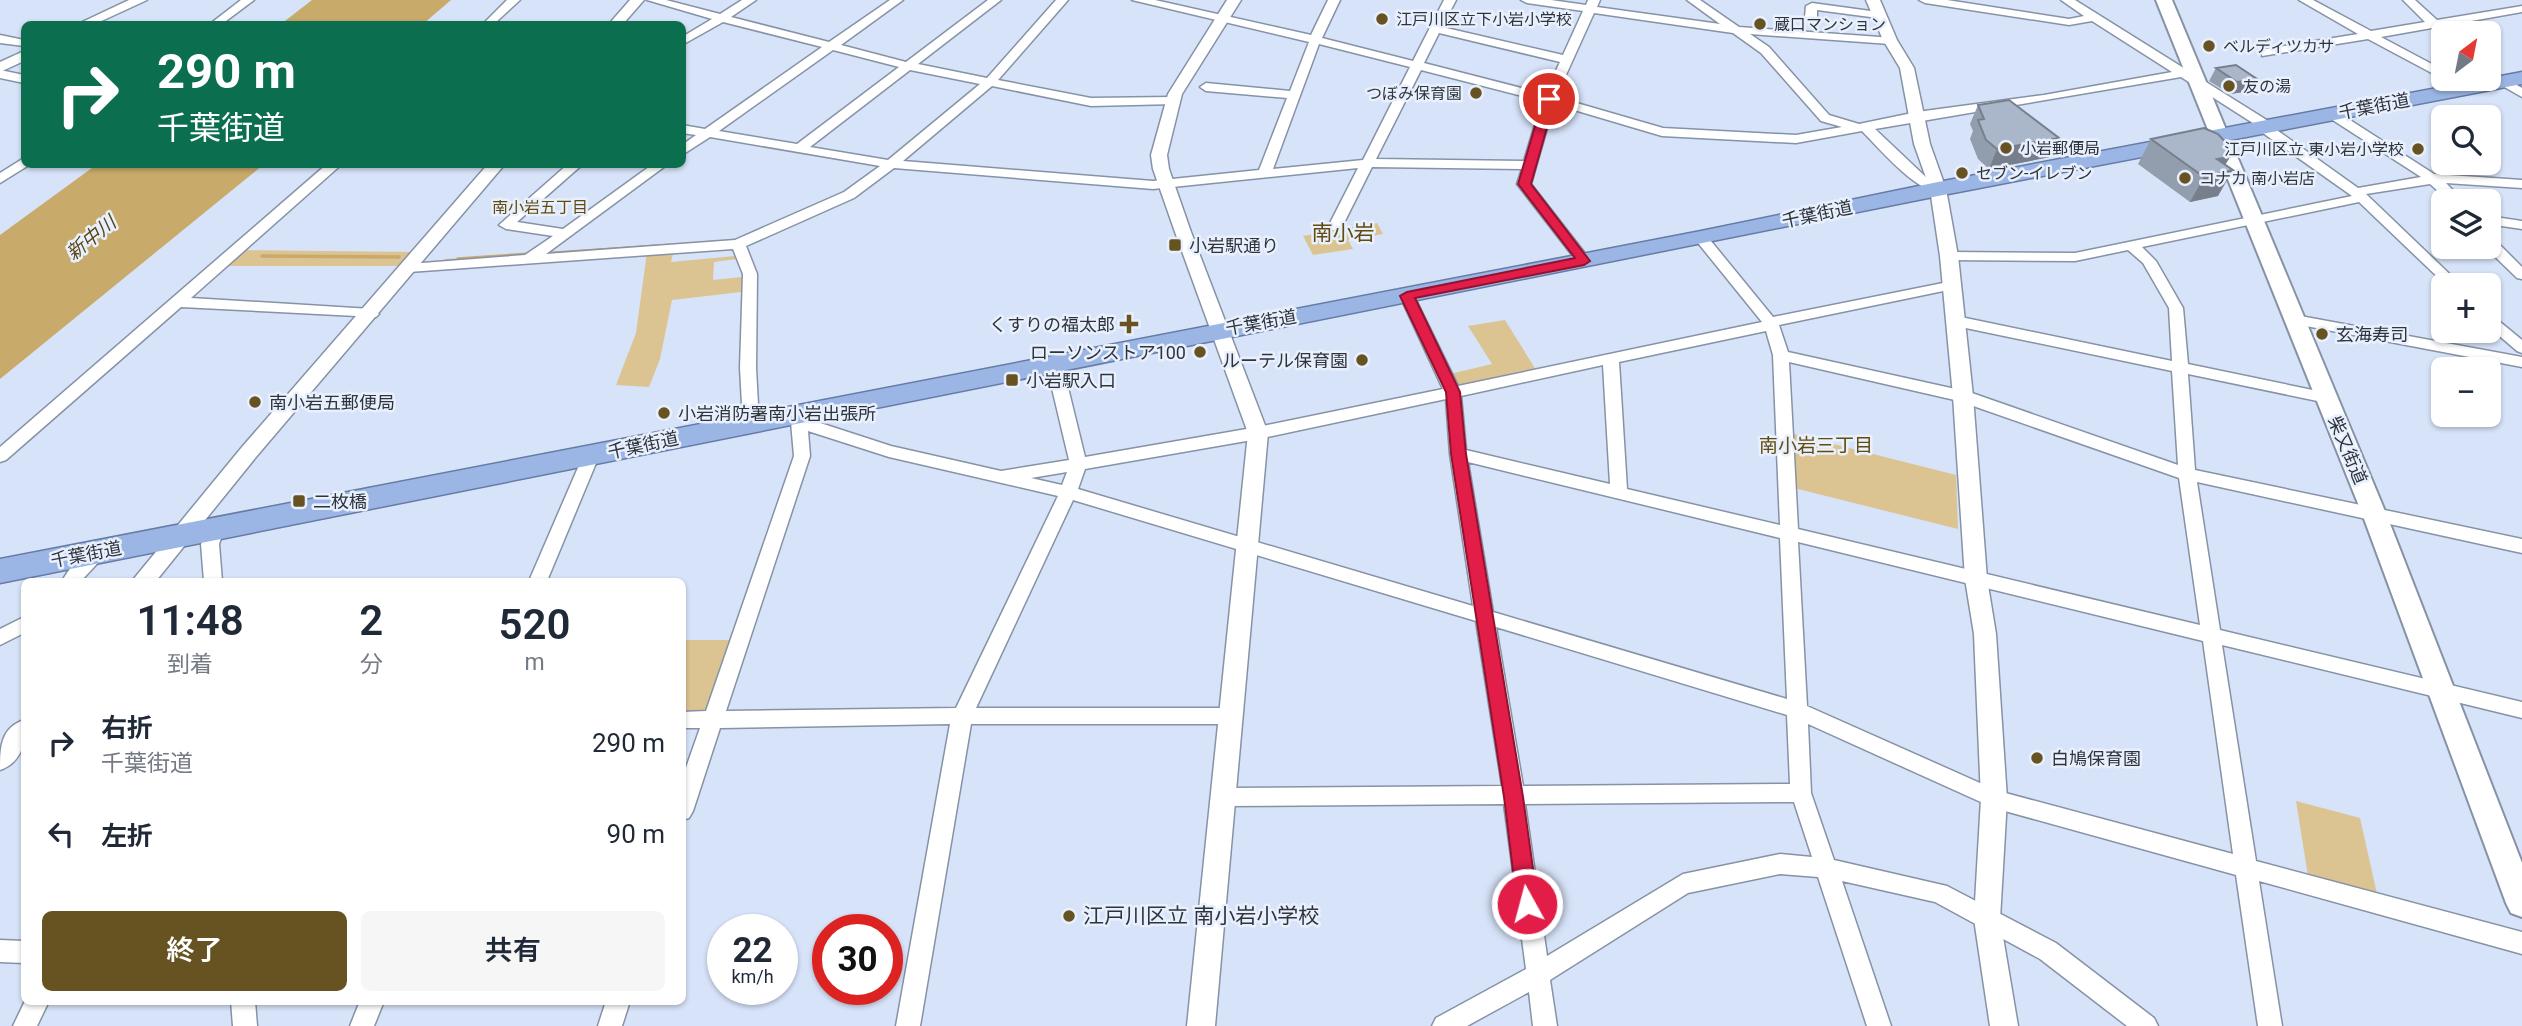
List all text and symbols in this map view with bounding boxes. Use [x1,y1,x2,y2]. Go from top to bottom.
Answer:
place label: 江戸川区立下小岩小学校 [1396,10,1572,29]
marker: 江戸川区立下小岩小学校 [1374,11,1390,27]
place label: 蔵口マンション [1774,15,1886,34]
marker: 蔵口マンション [1752,16,1768,32]
north arrow [2431,21,2501,91]
map controls [2431,21,2501,427]
place label: ベルディツカサ [2223,37,2334,56]
marker: ベルディツカサ [2201,38,2217,54]
text: 290 m [157,43,296,100]
icon: right [42,49,133,140]
pin [1519,69,1579,129]
place label: 友の湯 [2243,77,2291,96]
marker: 友の湯 [2221,78,2237,94]
icon: arrive [1530,80,1568,118]
place label: つぼみ保育園 [1366,84,1462,103]
marker: つぼみ保育園 [1468,85,1484,101]
street label: 千葉街道 [2337,89,2411,123]
button: search [2431,105,2501,175]
text: 千葉街道 [157,109,285,147]
place label: 小岩郵便局 [2020,139,2100,158]
marker: 小岩郵便局 [1998,140,2014,156]
place label: 江戸川区立 東小岩小学校 [2224,140,2404,159]
marker: 江戸川区立 東小岩小学校 [2410,141,2426,157]
place label: セブン-イレブン [1976,164,2092,183]
marker: セブン-イレブン [1954,165,1970,181]
place label: コナカ 南小岩店 [2199,169,2315,188]
marker: コナカ 南小岩店 [2177,170,2193,186]
button: layers [2431,189,2501,259]
street label: 千葉街道 [1780,196,1854,232]
district label: 南小岩五丁目 [492,198,588,217]
water label: 新中川 [62,210,122,265]
district label: 南小岩 [1312,221,1375,245]
place label: 小岩駅通り [1189,235,1279,256]
marker: 小岩駅通り [1167,237,1183,253]
button: + [2431,273,2501,343]
street label: 千葉街道 [1224,305,1298,339]
place label: くすりの福太郎 [989,314,1115,335]
marker: くすりの福太郎 [1121,316,1137,332]
place label: 玄海寿司 [2336,324,2408,345]
marker: 玄海寿司 [2314,326,2330,342]
place label: ローソンストア100 [1030,342,1186,363]
marker: ローソンストア100 [1192,344,1208,360]
place label: ルーテル保育園 [1222,350,1348,371]
marker: ルーテル保育園 [1354,352,1370,368]
button: − [2431,357,2501,427]
place label: 小岩駅入口 [1026,370,1116,391]
marker: 小岩駅入口 [1004,372,1020,388]
place label: 南小岩五郵便局 [269,392,395,413]
marker: 南小岩五郵便局 [247,394,263,410]
place label: 小岩消防署南小岩出張所 [678,403,876,424]
marker: 小岩消防署南小岩出張所 [656,405,672,421]
street label: 柴又街道 [2324,413,2372,487]
street label: 千葉街道 [606,427,680,463]
district label: 南小岩三丁目 [1759,434,1873,457]
place label: 二枚橋 [313,491,367,512]
marker: 二枚橋 [291,493,307,509]
street label: 千葉街道 [49,537,123,571]
text: 11:48 [136,596,244,645]
text: 2 [359,596,383,645]
text: 520 [499,600,571,649]
text: m [525,649,545,676]
text: 到着 [167,651,213,678]
text: 分 [360,651,383,678]
text: 右折 [101,713,153,743]
icon: right [42,724,80,762]
text: 290 m [592,728,665,758]
place label: 白鳩保育園 [2051,748,2141,769]
text: 千葉街道 [101,750,193,777]
marker: 白鳩保育園 [2029,750,2045,766]
icon: left [42,815,80,853]
text: 90 m [607,819,665,849]
text: 左折 [101,821,153,851]
position arrow [1490,867,1564,941]
place label: 江戸川区立 南小岩小学校 [1083,904,1319,928]
marker: 江戸川区立 南小岩小学校 [1061,908,1077,924]
button: 終了 [42,911,347,991]
button: 共有 [361,911,665,991]
speed limit sign: 30 [812,914,903,1005]
text: 22 [732,930,773,971]
text: km/h [731,966,774,987]

